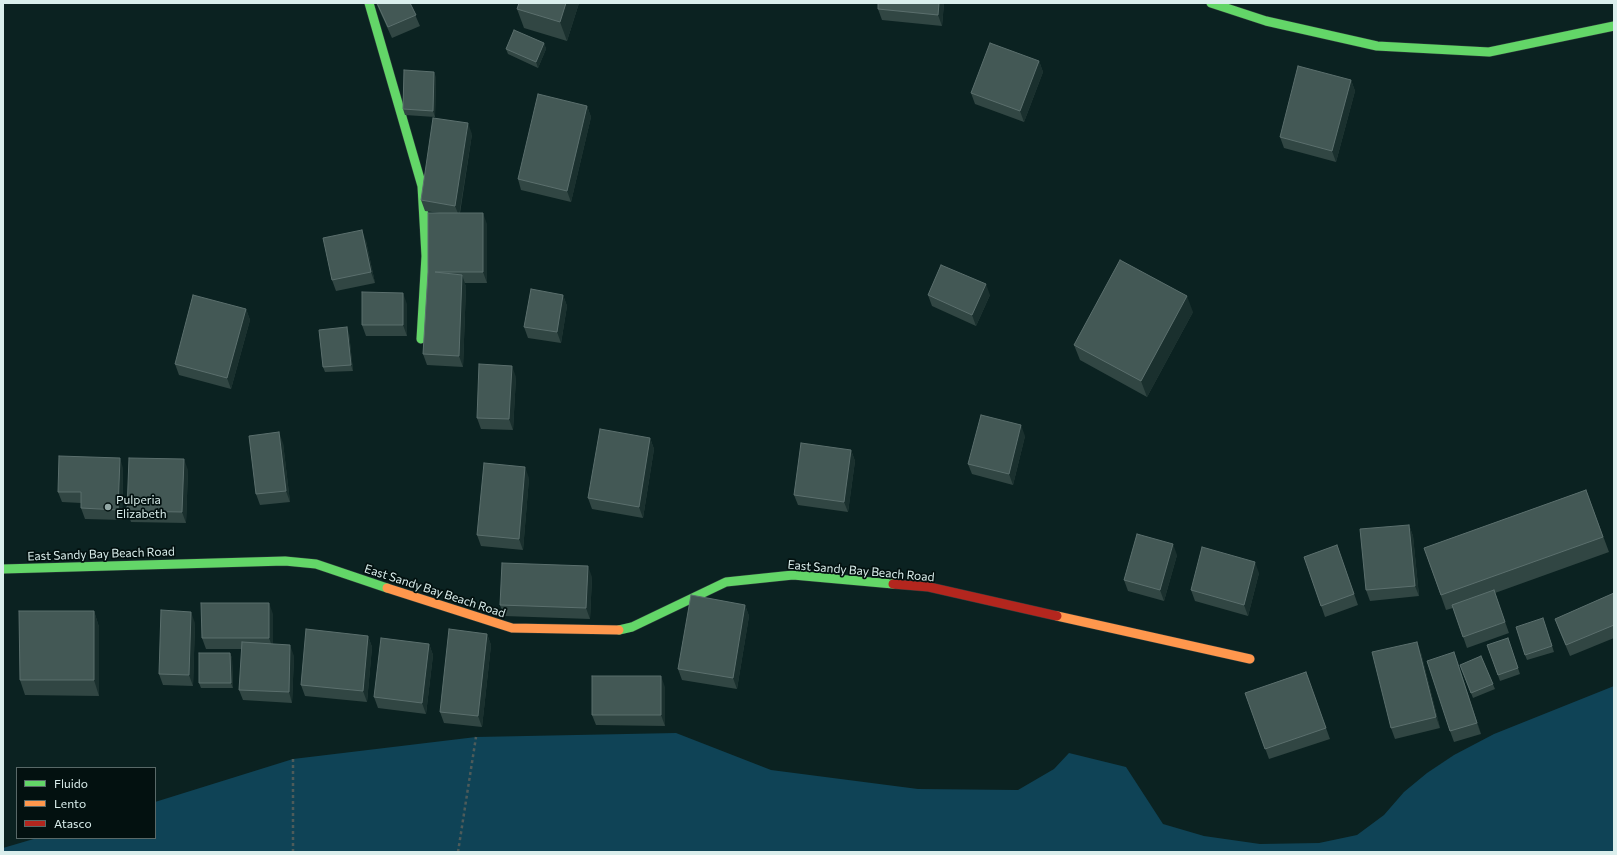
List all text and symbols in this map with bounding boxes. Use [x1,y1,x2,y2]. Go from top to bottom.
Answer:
place label: Pulperia Elizabeth [116,493,167,521]
marker: Pulperia Elizabeth [103,502,113,512]
street label: East Sandy Bay Beach Road [27,544,175,564]
street label: East Sandy Bay Beach Road [787,557,935,585]
street label: East Sandy Bay Beach Road [363,561,507,621]
legend [16,767,156,839]
text: Fluido [54,776,88,790]
text: Lento [54,796,86,810]
text: Atasco [54,816,92,830]

